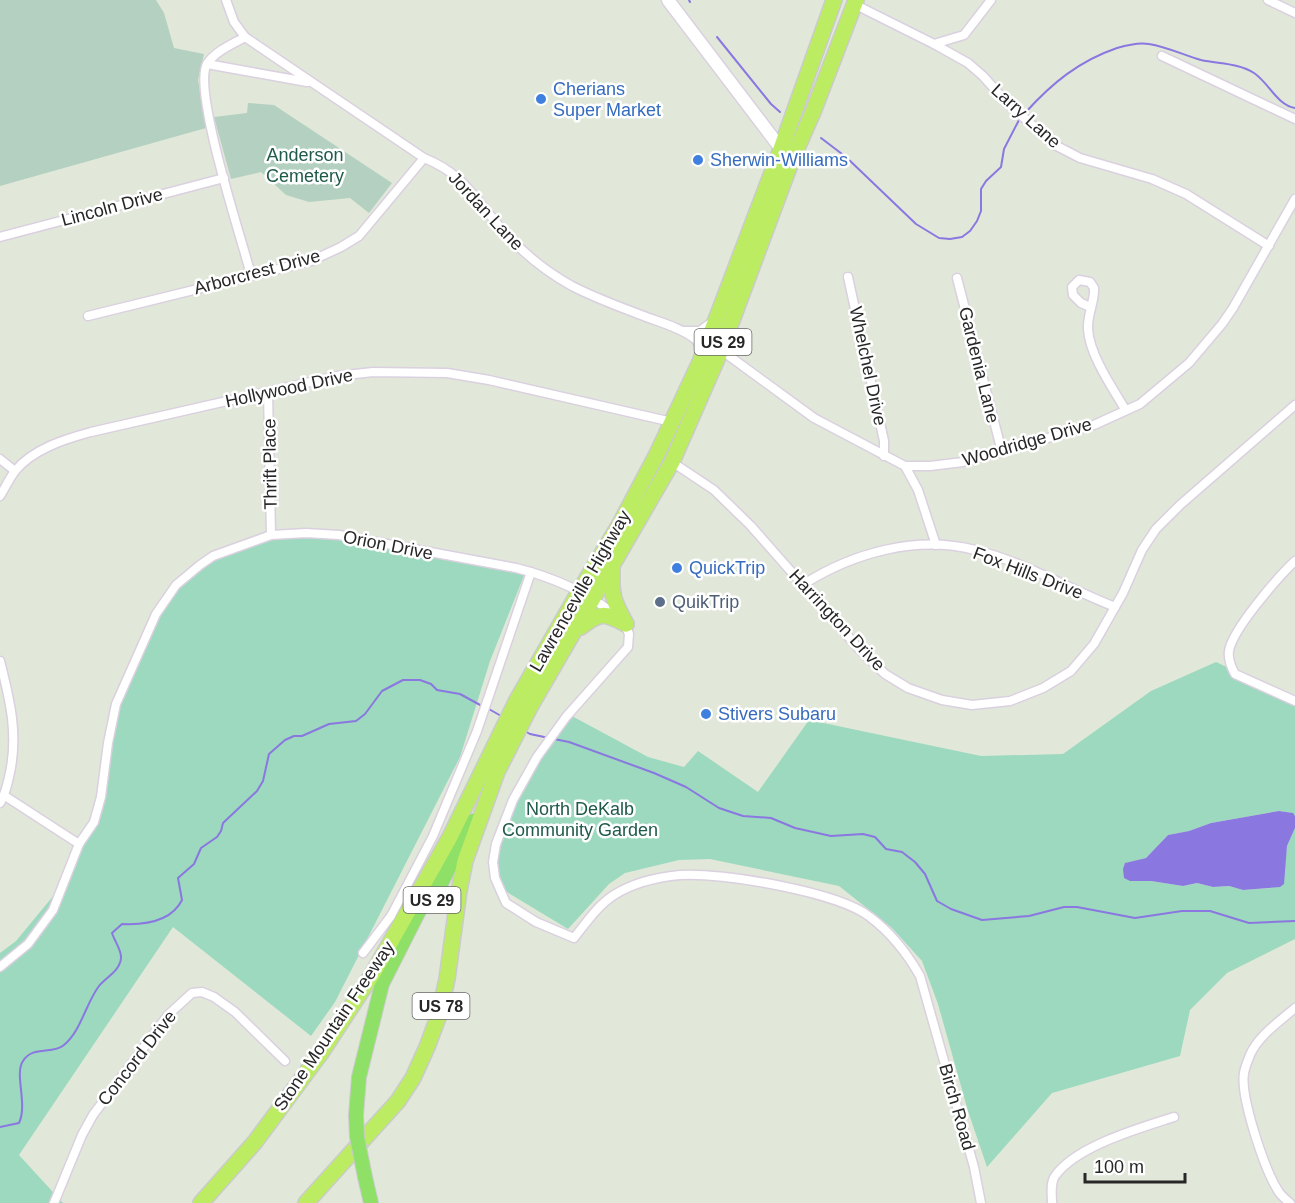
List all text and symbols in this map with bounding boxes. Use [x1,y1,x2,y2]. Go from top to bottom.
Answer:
place label: Cherians Super Market [553,79,661,120]
street label: Larry Lane [987,80,1065,152]
marker: Cherians Super Market [534,92,548,106]
park label: Anderson Cemetery [266,145,344,186]
place label: Sherwin-Williams [710,150,848,170]
marker: Sherwin-Williams [691,153,705,167]
street label: Jordan Lane [445,168,527,254]
street label: Lincoln Drive [59,184,165,230]
street label: Arborcrest Drive [192,246,322,298]
street label: Whelchel Drive [846,305,890,427]
street label: Gardenia Lane [955,305,1003,425]
road number: US 29 [694,329,752,355]
street label: Hollywood Drive [223,365,355,411]
street label: Woodridge Drive [960,414,1094,470]
street label: Thrift Place [259,418,281,510]
street label: Lawrenceville Highway [526,507,634,675]
street label: Orion Drive [341,526,435,564]
street label: Fox Hills Drive [970,543,1086,603]
place label: QuickTrip [689,558,765,578]
marker: QuickTrip [670,561,684,575]
street label: Harrington Drive [785,565,889,675]
place label: QuikTrip [672,592,739,612]
marker: QuikTrip [653,595,667,609]
place label: Stivers Subaru [718,704,836,724]
marker: Stivers Subaru [699,707,713,721]
park label: North DeKalb Community Garden [502,799,658,840]
road number: US 29 [404,887,460,913]
street label: Stone Mountain Freeway [270,937,398,1115]
road number: US 78 [412,993,470,1019]
street label: Concord Drive [94,1007,180,1109]
street label: Birch Road [935,1061,979,1153]
scale bar [1085,1146,1186,1184]
text: 100 m [1094,1157,1144,1177]

